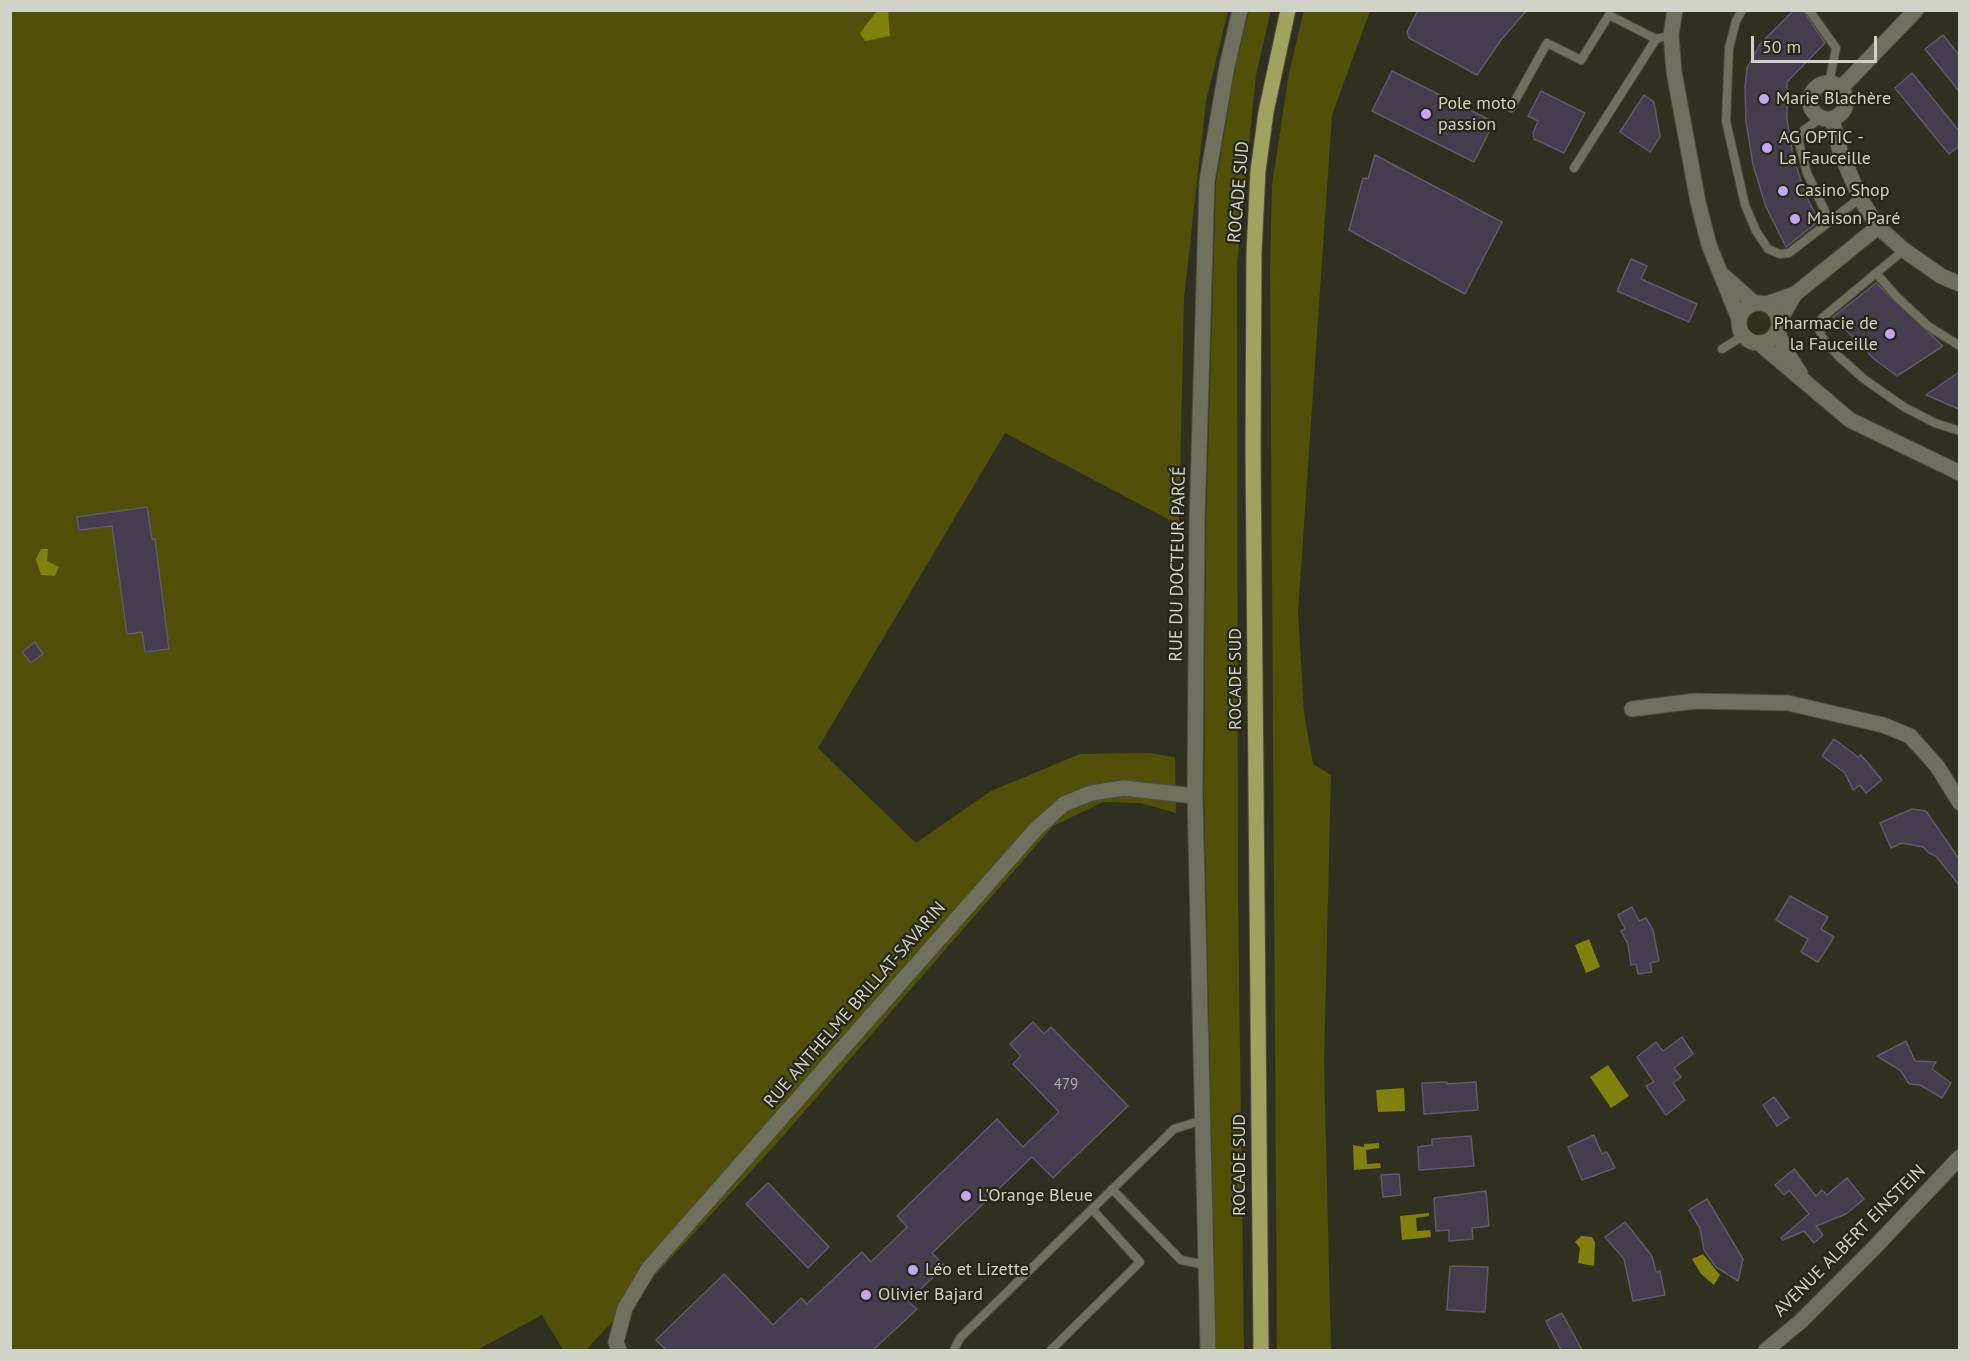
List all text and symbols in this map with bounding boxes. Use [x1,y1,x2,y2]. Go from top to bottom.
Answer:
scale bar [1754,24,1880,62]
text: 50 m [1762,35,1801,58]
place label: Marie Blachère [1776,88,1891,110]
marker: Marie Blachère [1757,92,1771,106]
place label: Pole moto passion [1438,93,1516,136]
marker: Pole moto passion [1419,107,1433,121]
place label: AG OPTIC - La Fauceille [1779,127,1871,170]
street label: ROCADE SUD [1224,140,1254,244]
marker: AG OPTIC - La Fauceille [1760,141,1774,155]
place label: Casino Shop [1795,180,1889,202]
marker: Casino Shop [1776,184,1790,198]
place label: Maison Paré [1807,208,1900,230]
marker: Maison Paré [1788,212,1802,226]
place label: Pharmacie de la Fauceille [1774,313,1878,356]
marker: Pharmacie de la Fauceille [1883,327,1897,341]
street label: RUE DU DOCTEUR PARCÉ [1165,466,1191,662]
street label: ROCADE SUD [1225,628,1247,730]
street label: RUE ANTHELME BRILLAT-SAVARIN [760,898,950,1112]
house number: 479 [1054,1076,1078,1094]
street label: ROCADE SUD [1229,1114,1251,1216]
street label: AVENUE ALBERT EINSTEIN [1770,1161,1930,1321]
place label: L'Orange Bleue [978,1185,1093,1207]
marker: L'Orange Bleue [959,1189,973,1203]
place label: Léo et Lizette [925,1259,1029,1281]
marker: Léo et Lizette [906,1263,920,1277]
place label: Olivier Bajard [878,1284,983,1306]
marker: Olivier Bajard [859,1288,873,1302]

